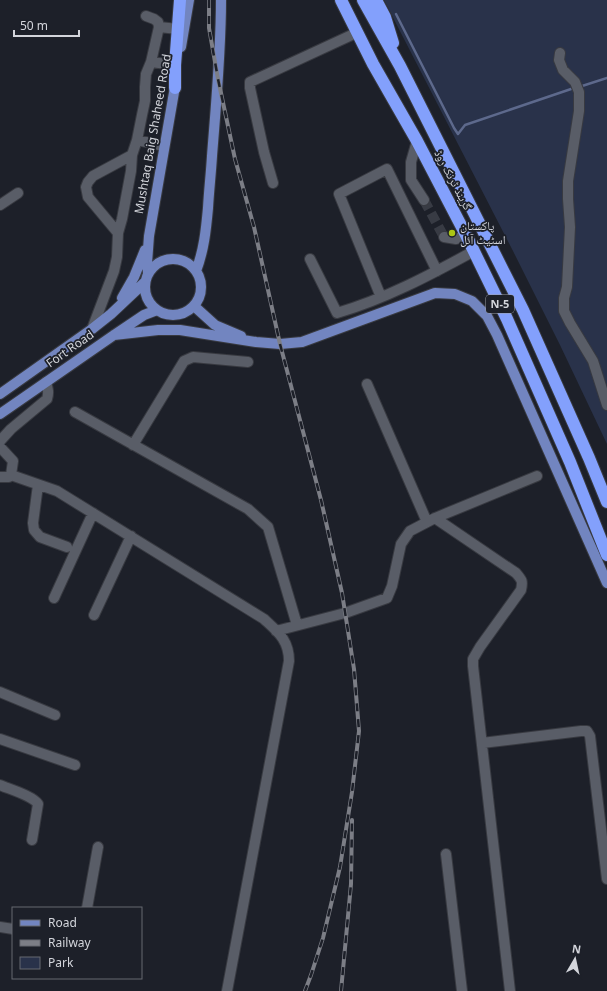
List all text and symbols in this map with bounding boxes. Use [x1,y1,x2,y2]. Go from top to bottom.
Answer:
scale bar [14,12,79,38]
text: 50 m [20,17,48,34]
street label: Mushtaq Baig Shaheed Road [130,53,175,215]
street label: گرینڈ ٹرنک روڈ [430,147,476,213]
place label: پاکستان اسٹیٹ آئل [460,217,506,248]
marker: پاکستان اسٹیٹ آئل [447,228,457,238]
road number: N-5 [486,295,514,313]
street label: Fort Road [42,326,97,371]
legend [12,907,142,979]
text: Road [48,914,77,931]
text: Railway [48,934,92,951]
north arrow [555,939,595,979]
text: N [571,941,582,957]
text: Park [48,954,74,971]

